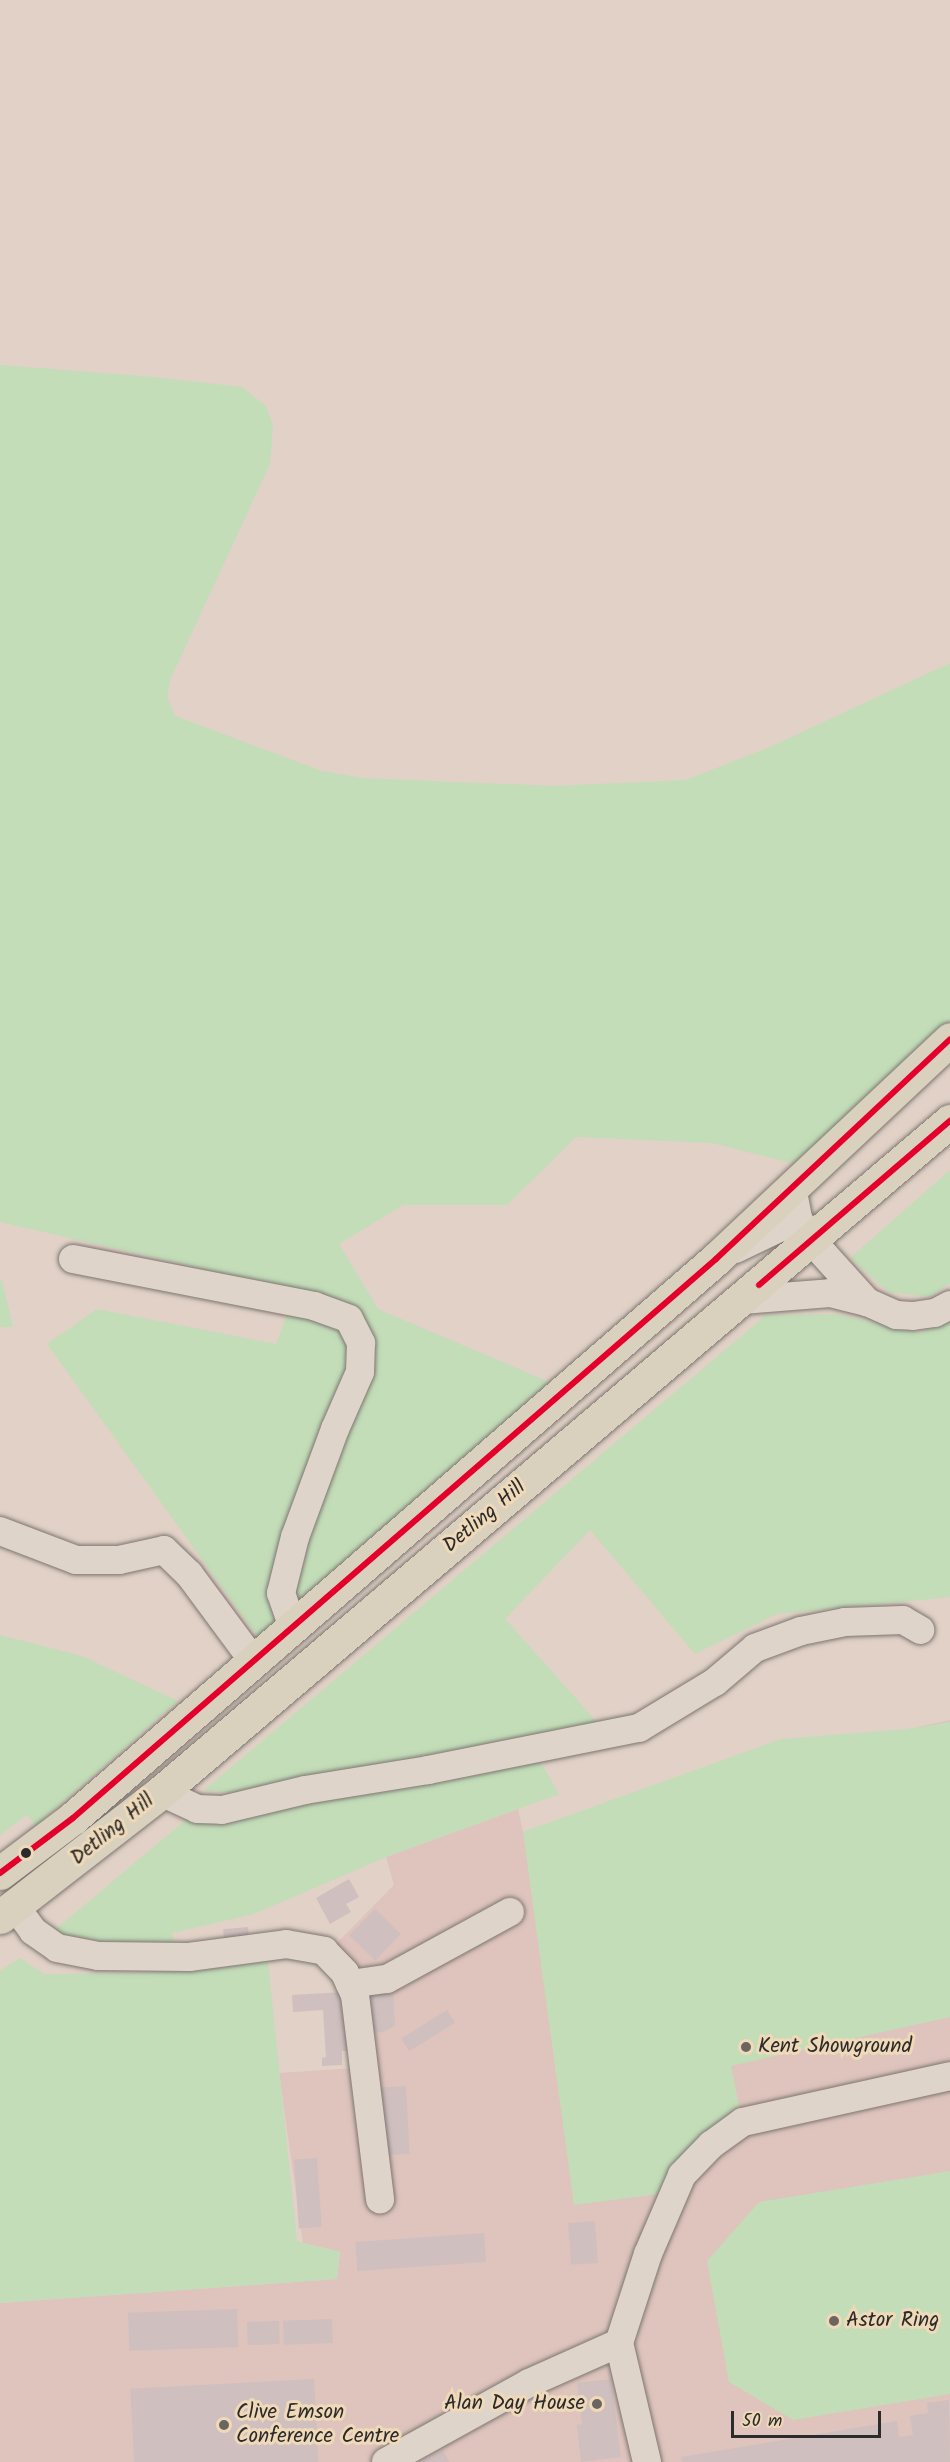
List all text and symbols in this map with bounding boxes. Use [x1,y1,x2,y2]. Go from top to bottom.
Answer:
street label: Detling Hill [439,1475,531,1559]
street label: Detling Hill [66,1789,160,1871]
unlabelled marker [20,1847,32,1859]
place label: Kent Showground [758,2034,912,2060]
marker: Kent Showground [739,2040,753,2054]
place label: Astor Ring [846,2308,939,2334]
marker: Astor Ring [827,2314,841,2328]
place label: Alan Day House [444,2391,585,2417]
marker: Alan Day House [590,2397,604,2411]
scale bar [734,2399,884,2437]
place label: Clive Emson Conference Centre [236,2400,399,2450]
text: 50 m [742,2407,782,2436]
marker: Clive Emson Conference Centre [217,2418,231,2432]

